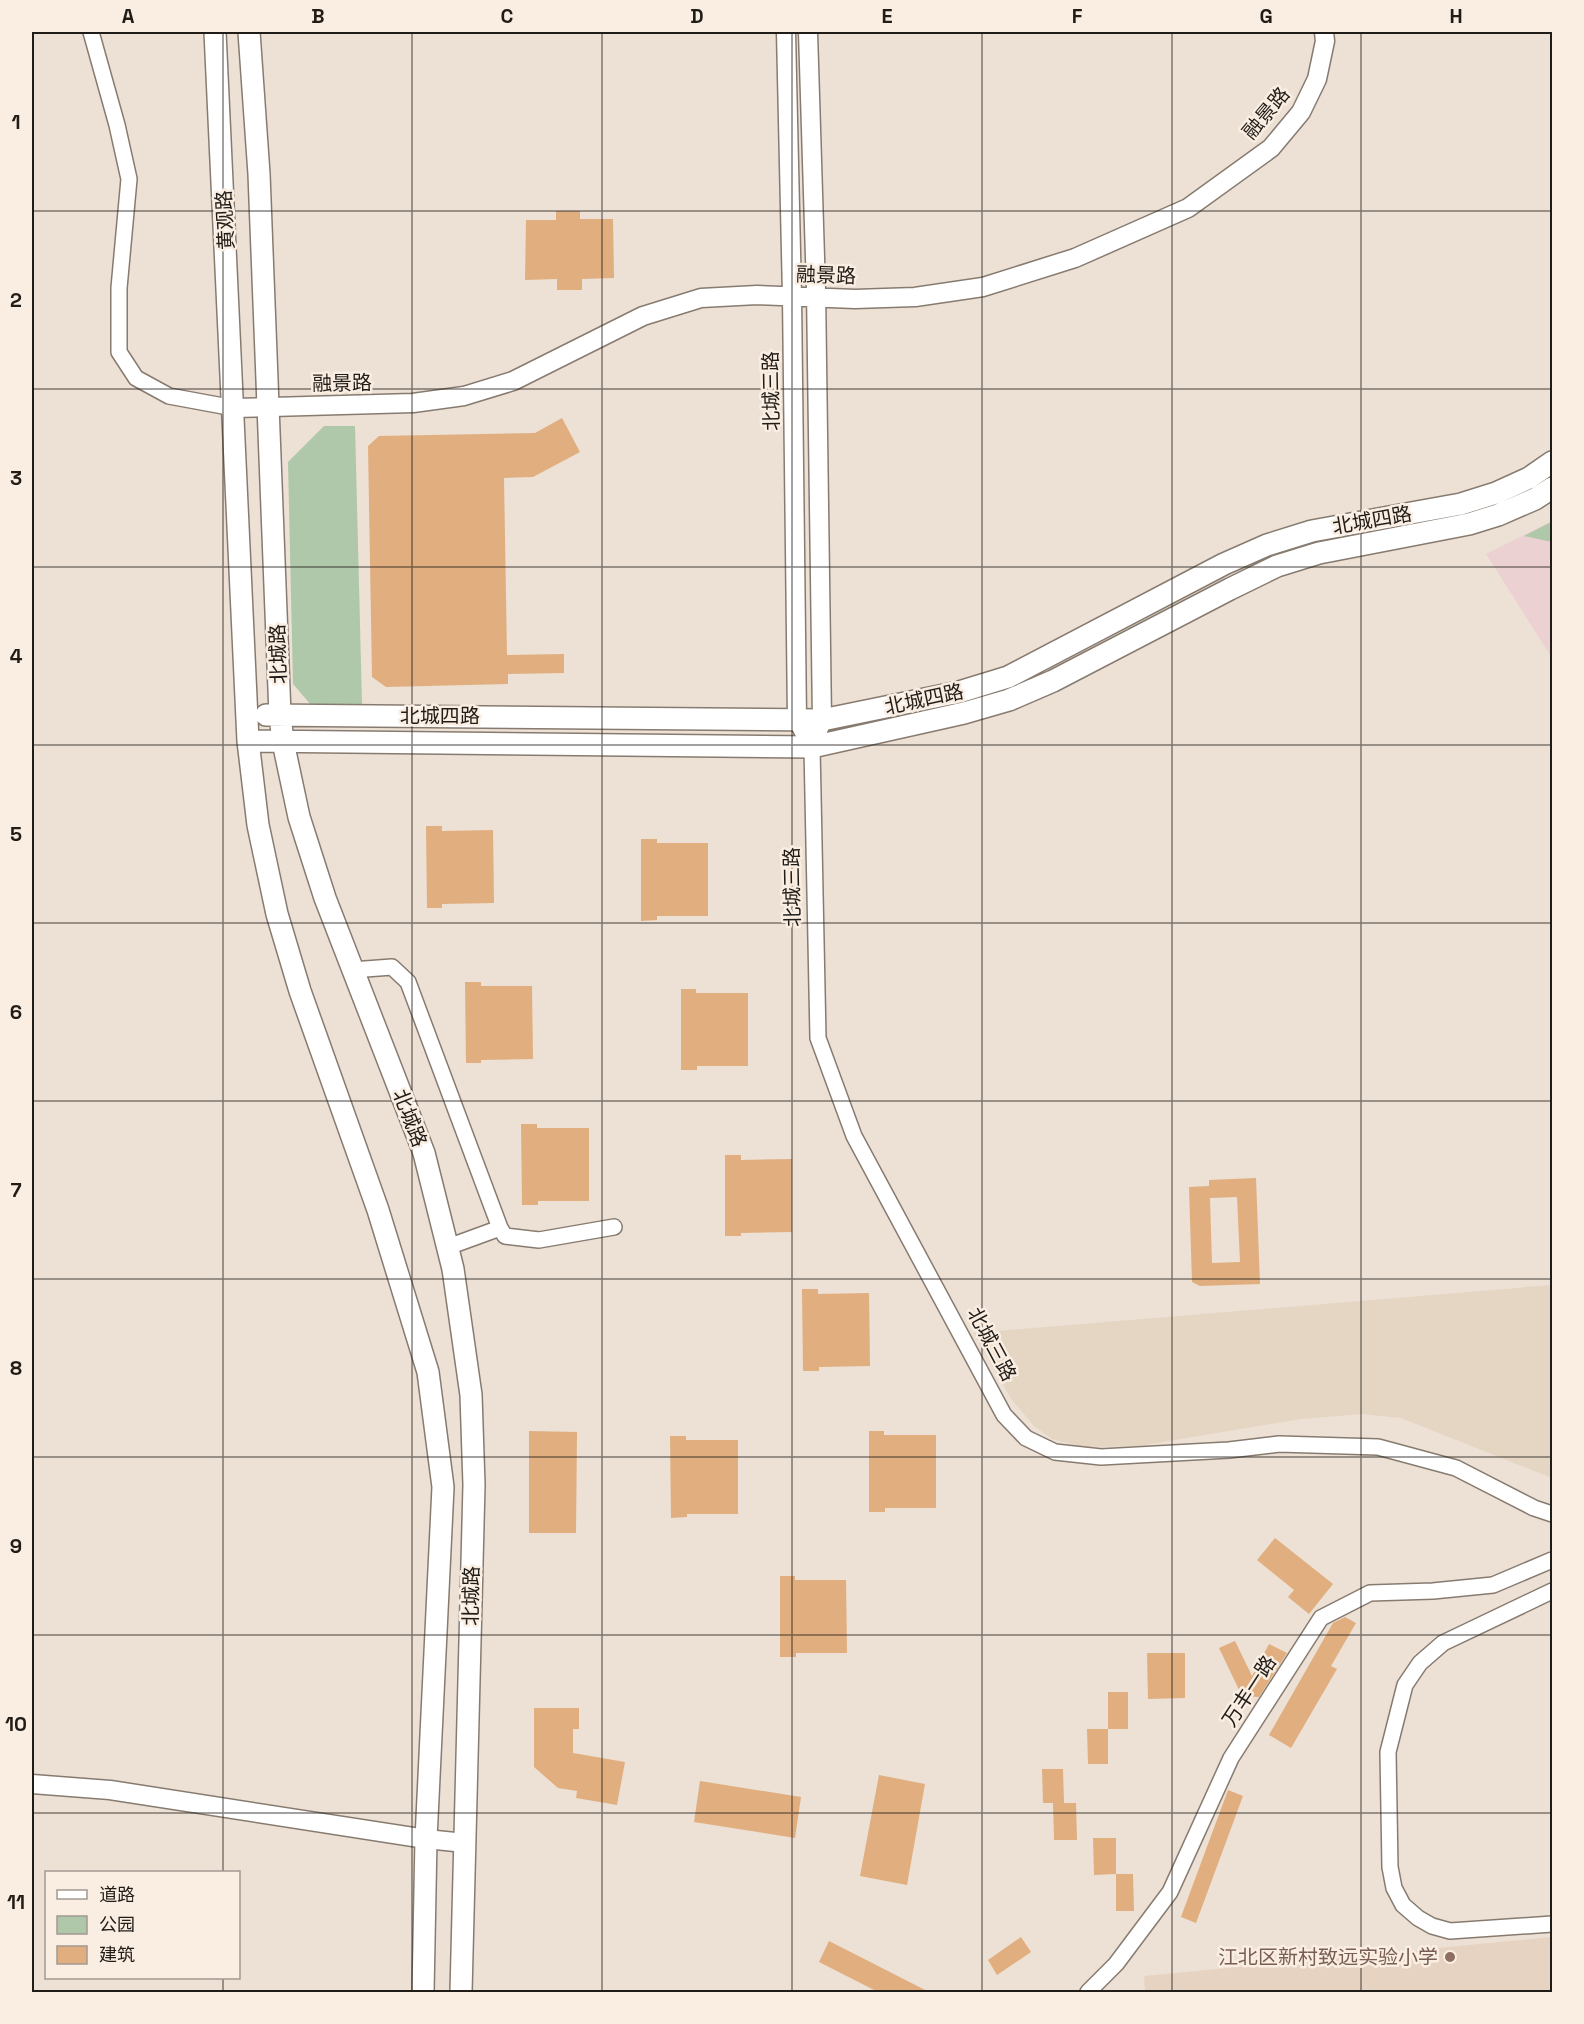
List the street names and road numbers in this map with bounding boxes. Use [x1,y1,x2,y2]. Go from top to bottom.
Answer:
street label: 融景路 [1237,82,1295,144]
street label: 黄观路 [210,189,240,251]
street label: 融景路 [796,261,856,289]
street label: 北城三路 [757,351,785,431]
street label: 融景路 [312,369,372,397]
street label: 北城四路 [1330,500,1414,540]
street label: 北城路 [264,624,292,684]
street label: 北城四路 [882,678,966,720]
street label: 北城四路 [400,703,480,729]
street label: 北城三路 [778,847,806,927]
street label: 北城路 [387,1085,433,1151]
street label: 北城三路 [962,1303,1022,1385]
street label: 北城路 [457,1566,485,1626]
street label: 万丰一路 [1216,1650,1282,1732]

